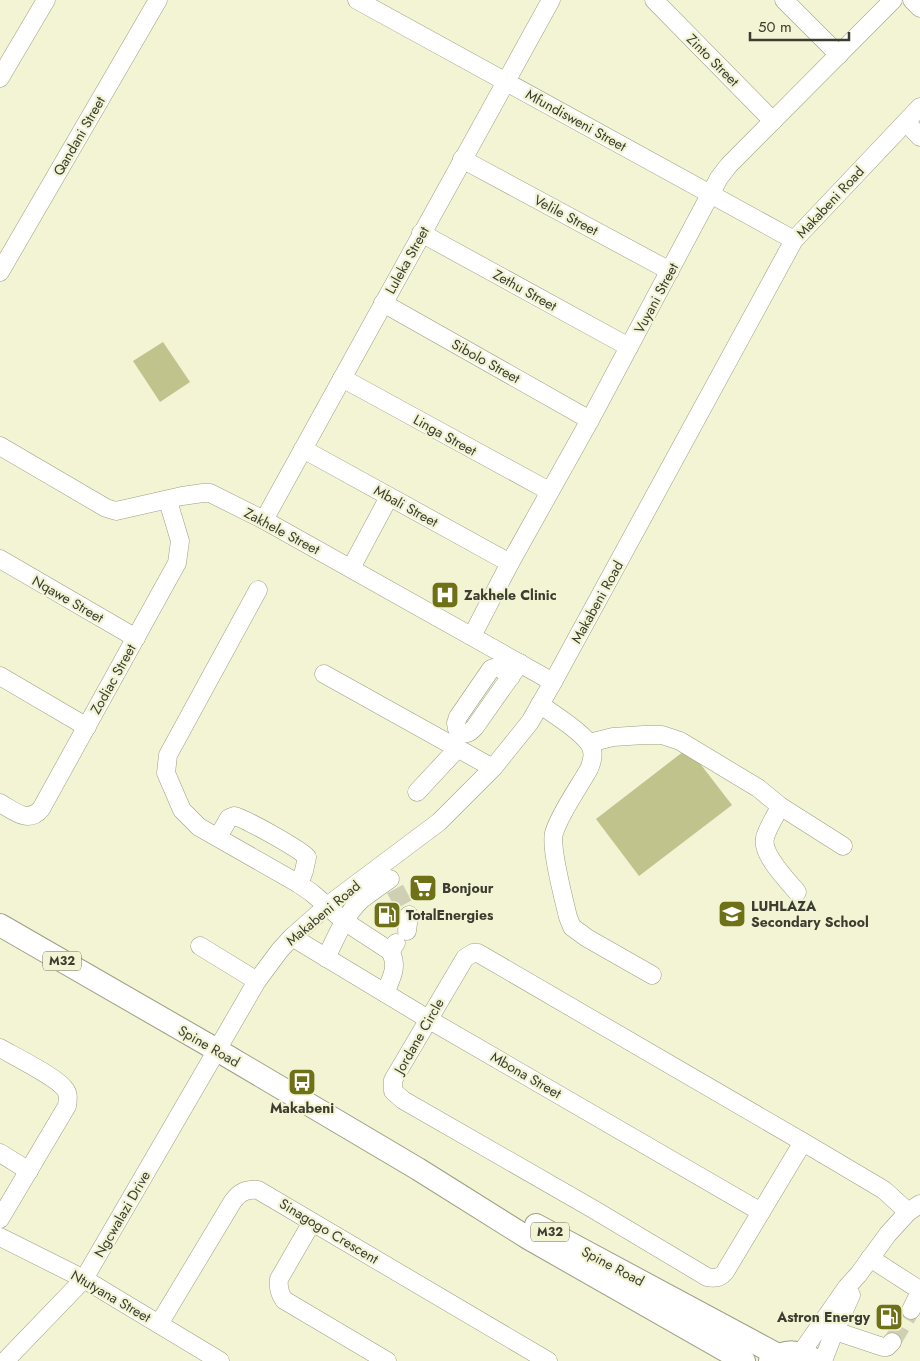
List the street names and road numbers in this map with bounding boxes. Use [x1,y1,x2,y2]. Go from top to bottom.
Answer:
street label: Zinto Street [682,29,744,91]
street label: Mfundisweni Street [522,84,631,156]
street label: Qandani Street [48,92,110,179]
street label: Makabeni Road [791,162,869,242]
street label: Velile Street [530,190,602,241]
street label: Luleka Street [380,222,434,297]
street label: Vuyani Street [629,259,683,337]
street label: Zethu Street [489,264,561,316]
street label: Sibolo Street [448,334,524,388]
street label: Linga Street [410,409,481,461]
street label: Mbali Street [370,480,442,532]
street label: Zakhele Street [241,503,324,560]
street label: Makabeni Road [566,557,628,647]
street label: Nqawe Street [29,570,108,628]
street label: Zodiac Street [85,640,141,718]
street label: Makabeni Road [282,876,364,950]
road number: M32 [43,951,81,970]
street label: Jordane Circle [388,995,449,1079]
street label: Spine Road [174,1020,244,1072]
street label: Mbona Street [487,1047,566,1104]
street label: Ngcwalazi Drive [89,1167,155,1261]
street label: Sinagogo Crescent [276,1193,383,1269]
road number: M32 [531,1222,569,1242]
street label: Spine Road [578,1241,648,1291]
street label: Ntutyana Street [67,1265,155,1327]

